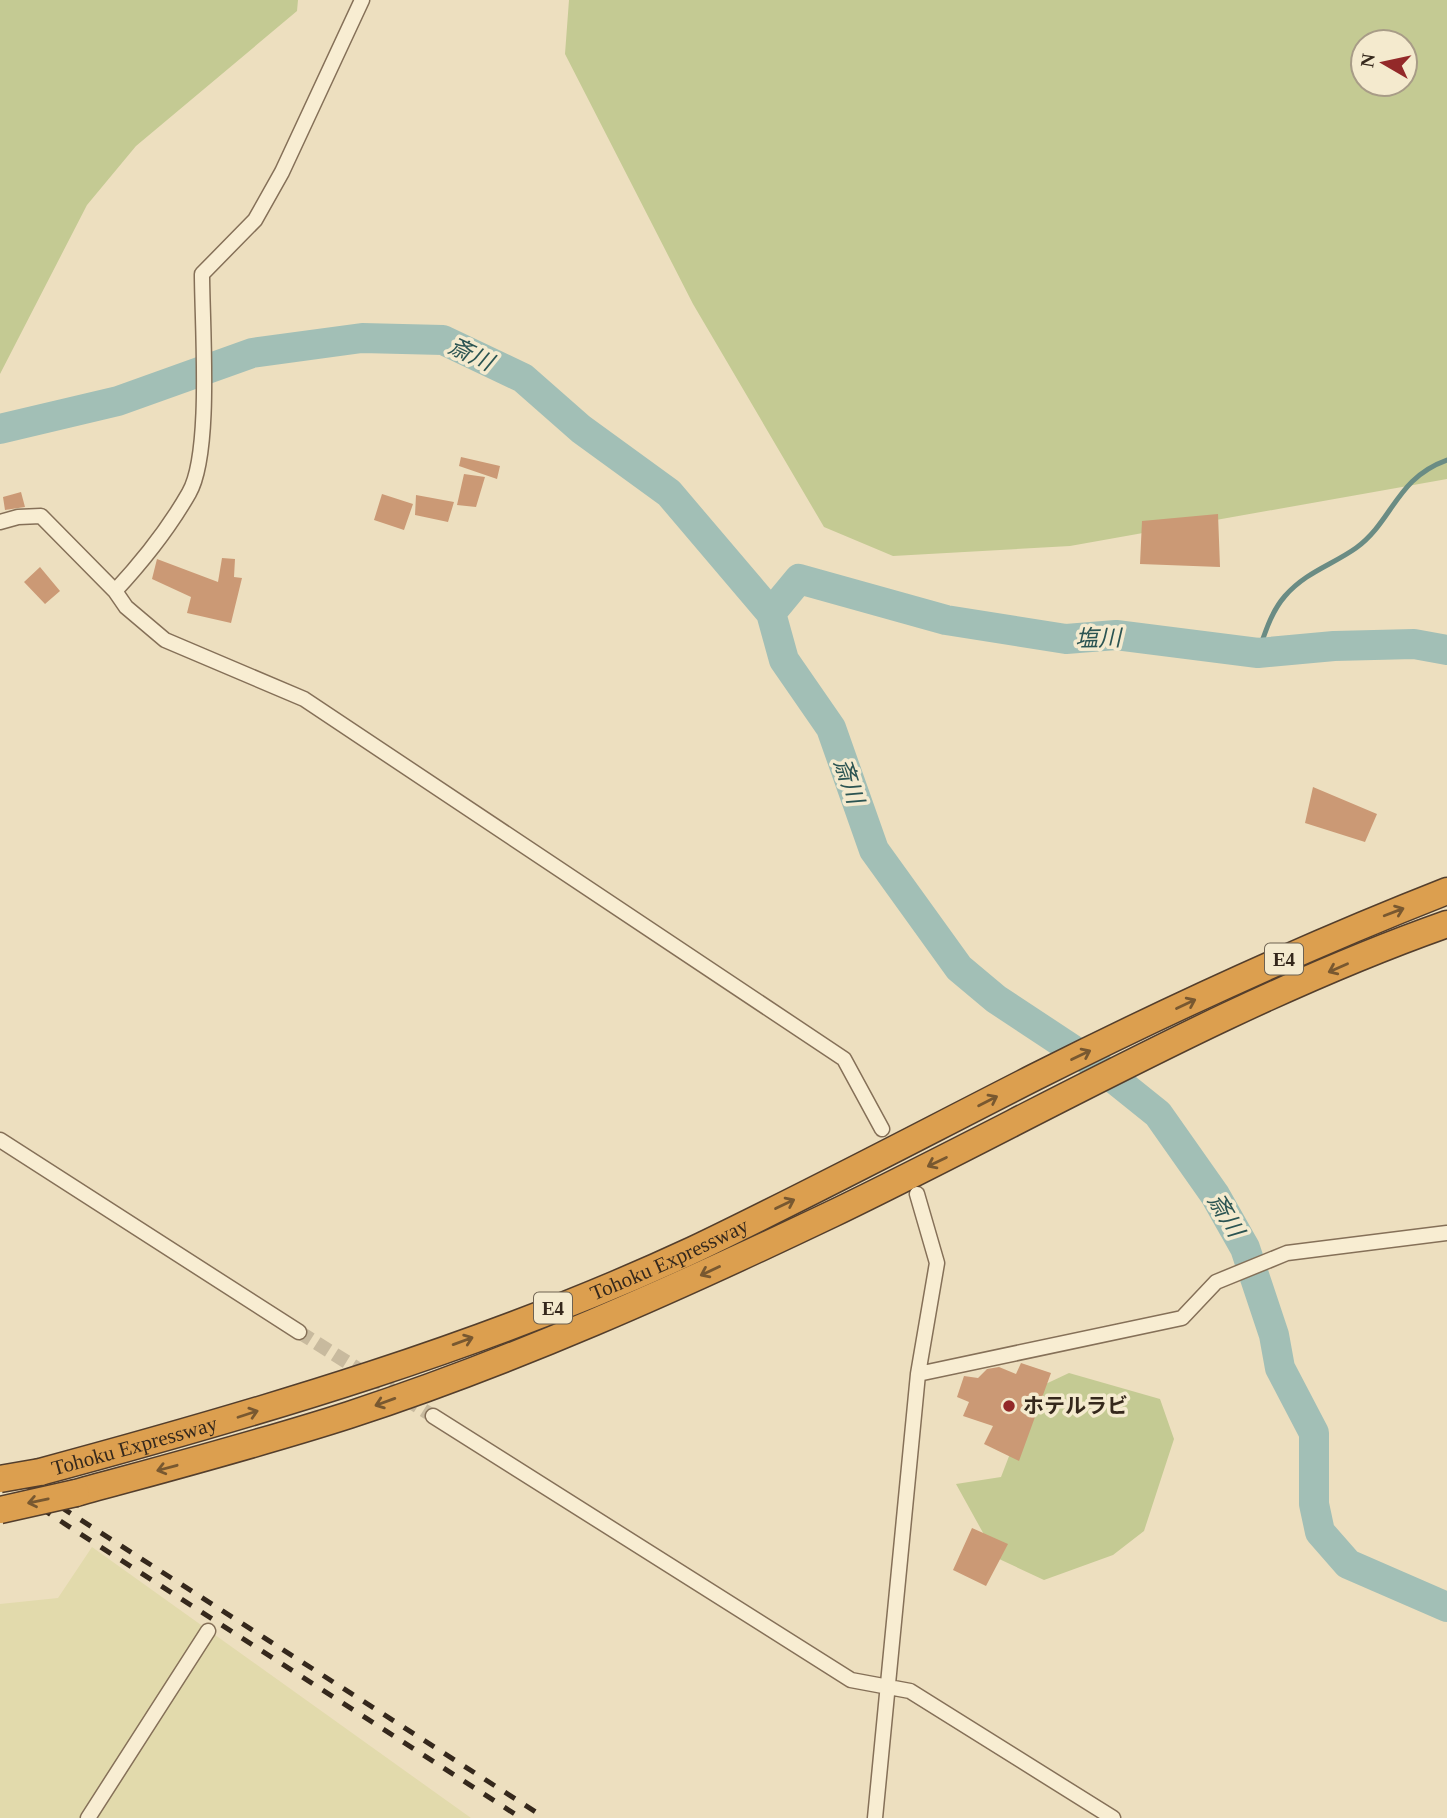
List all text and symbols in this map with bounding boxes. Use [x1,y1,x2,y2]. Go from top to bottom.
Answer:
north arrow [1349,28,1419,98]
text: N [1356,52,1379,69]
water label: 斎川 [445,333,500,377]
water label: 塩川 [1075,626,1124,651]
water label: 斎川 [829,755,869,810]
one-way arrow [1383,904,1404,917]
road number: E4 [1265,944,1303,974]
one-way arrow [1328,962,1349,975]
one-way arrow [1175,997,1196,1011]
one-way arrow [1070,1047,1091,1061]
one-way arrow [977,1094,998,1108]
one-way arrow [927,1155,948,1169]
water label: 斎川 [1203,1189,1250,1244]
one-way arrow [774,1197,795,1211]
street label: Tohoku Expressway [587,1213,752,1305]
one-way arrow [699,1265,721,1278]
road number: E4 [534,1292,572,1324]
one-way arrow [451,1334,473,1346]
place label: ホテルラビ [1023,1394,1128,1418]
one-way arrow [375,1396,397,1409]
marker: ホテルラビ [1001,1398,1017,1414]
one-way arrow [236,1407,258,1420]
street label: Tohoku Expressway [49,1411,220,1480]
one-way arrow [157,1462,179,1475]
one-way arrow [27,1495,50,1509]

